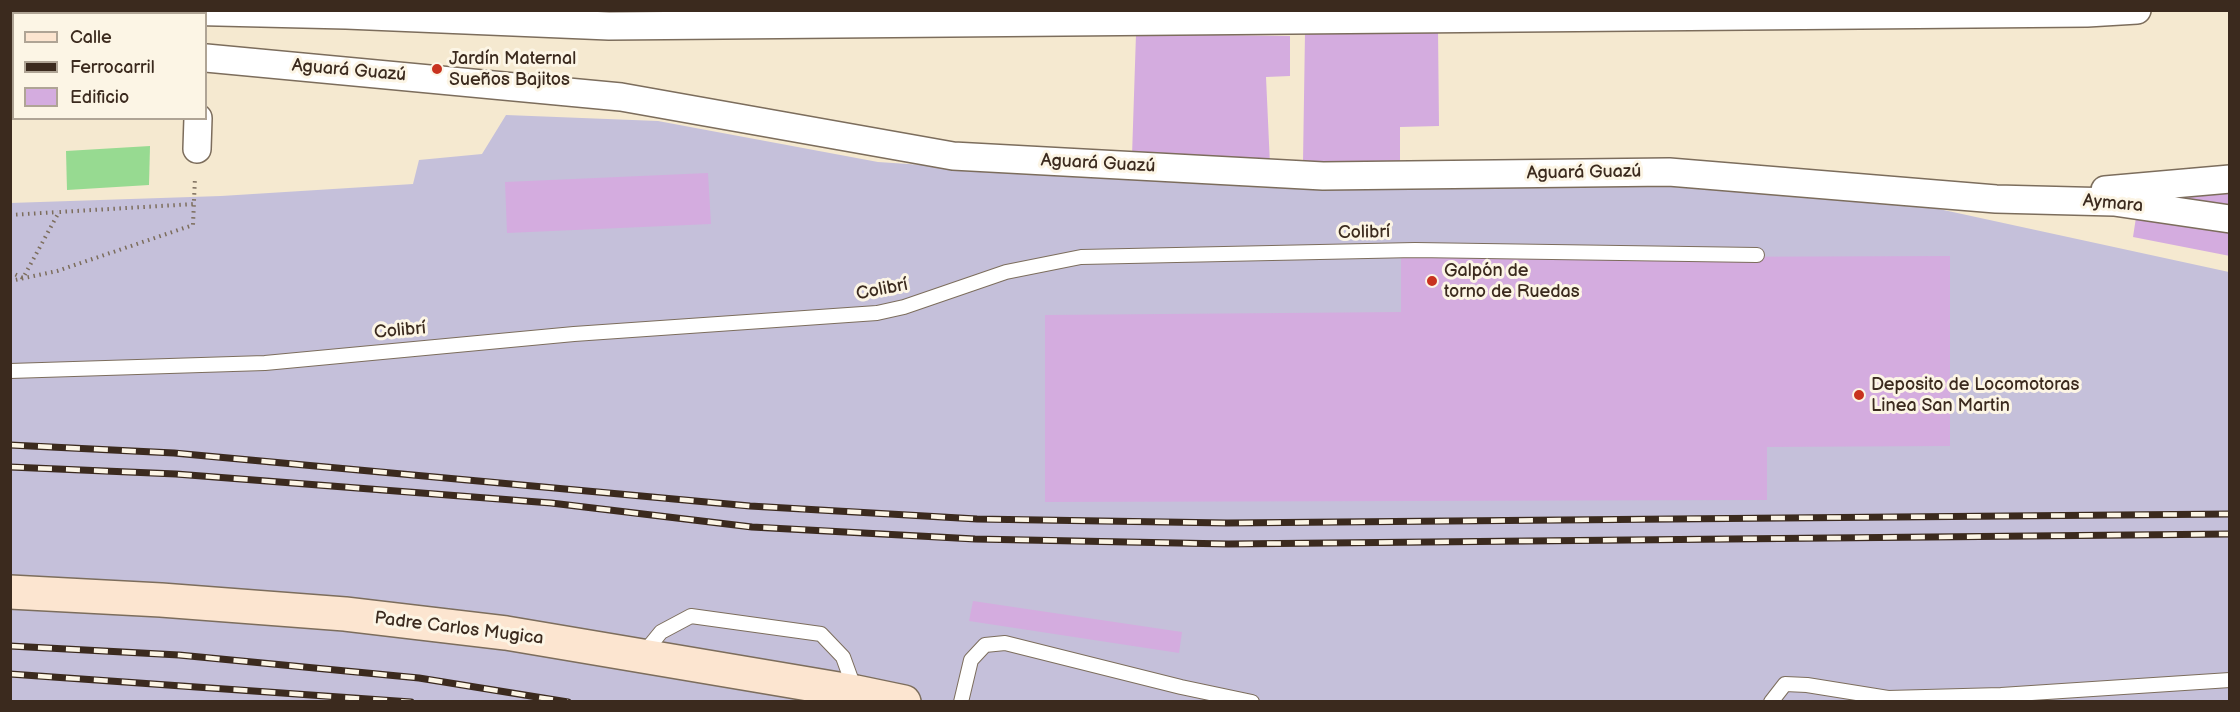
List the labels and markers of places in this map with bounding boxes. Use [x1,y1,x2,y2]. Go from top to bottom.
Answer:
place label: Jardín Maternal Sueños Bajitos [449,48,576,90]
marker: Jardín Maternal Sueños Bajitos [430,62,444,76]
place label: Galpón de torno de Ruedas [1444,260,1580,302]
marker: Galpón de torno de Ruedas [1425,274,1439,288]
place label: Deposito de Locomotoras Linea San Martin [1871,374,2079,416]
marker: Deposito de Locomotoras Linea San Martin [1852,388,1866,402]

